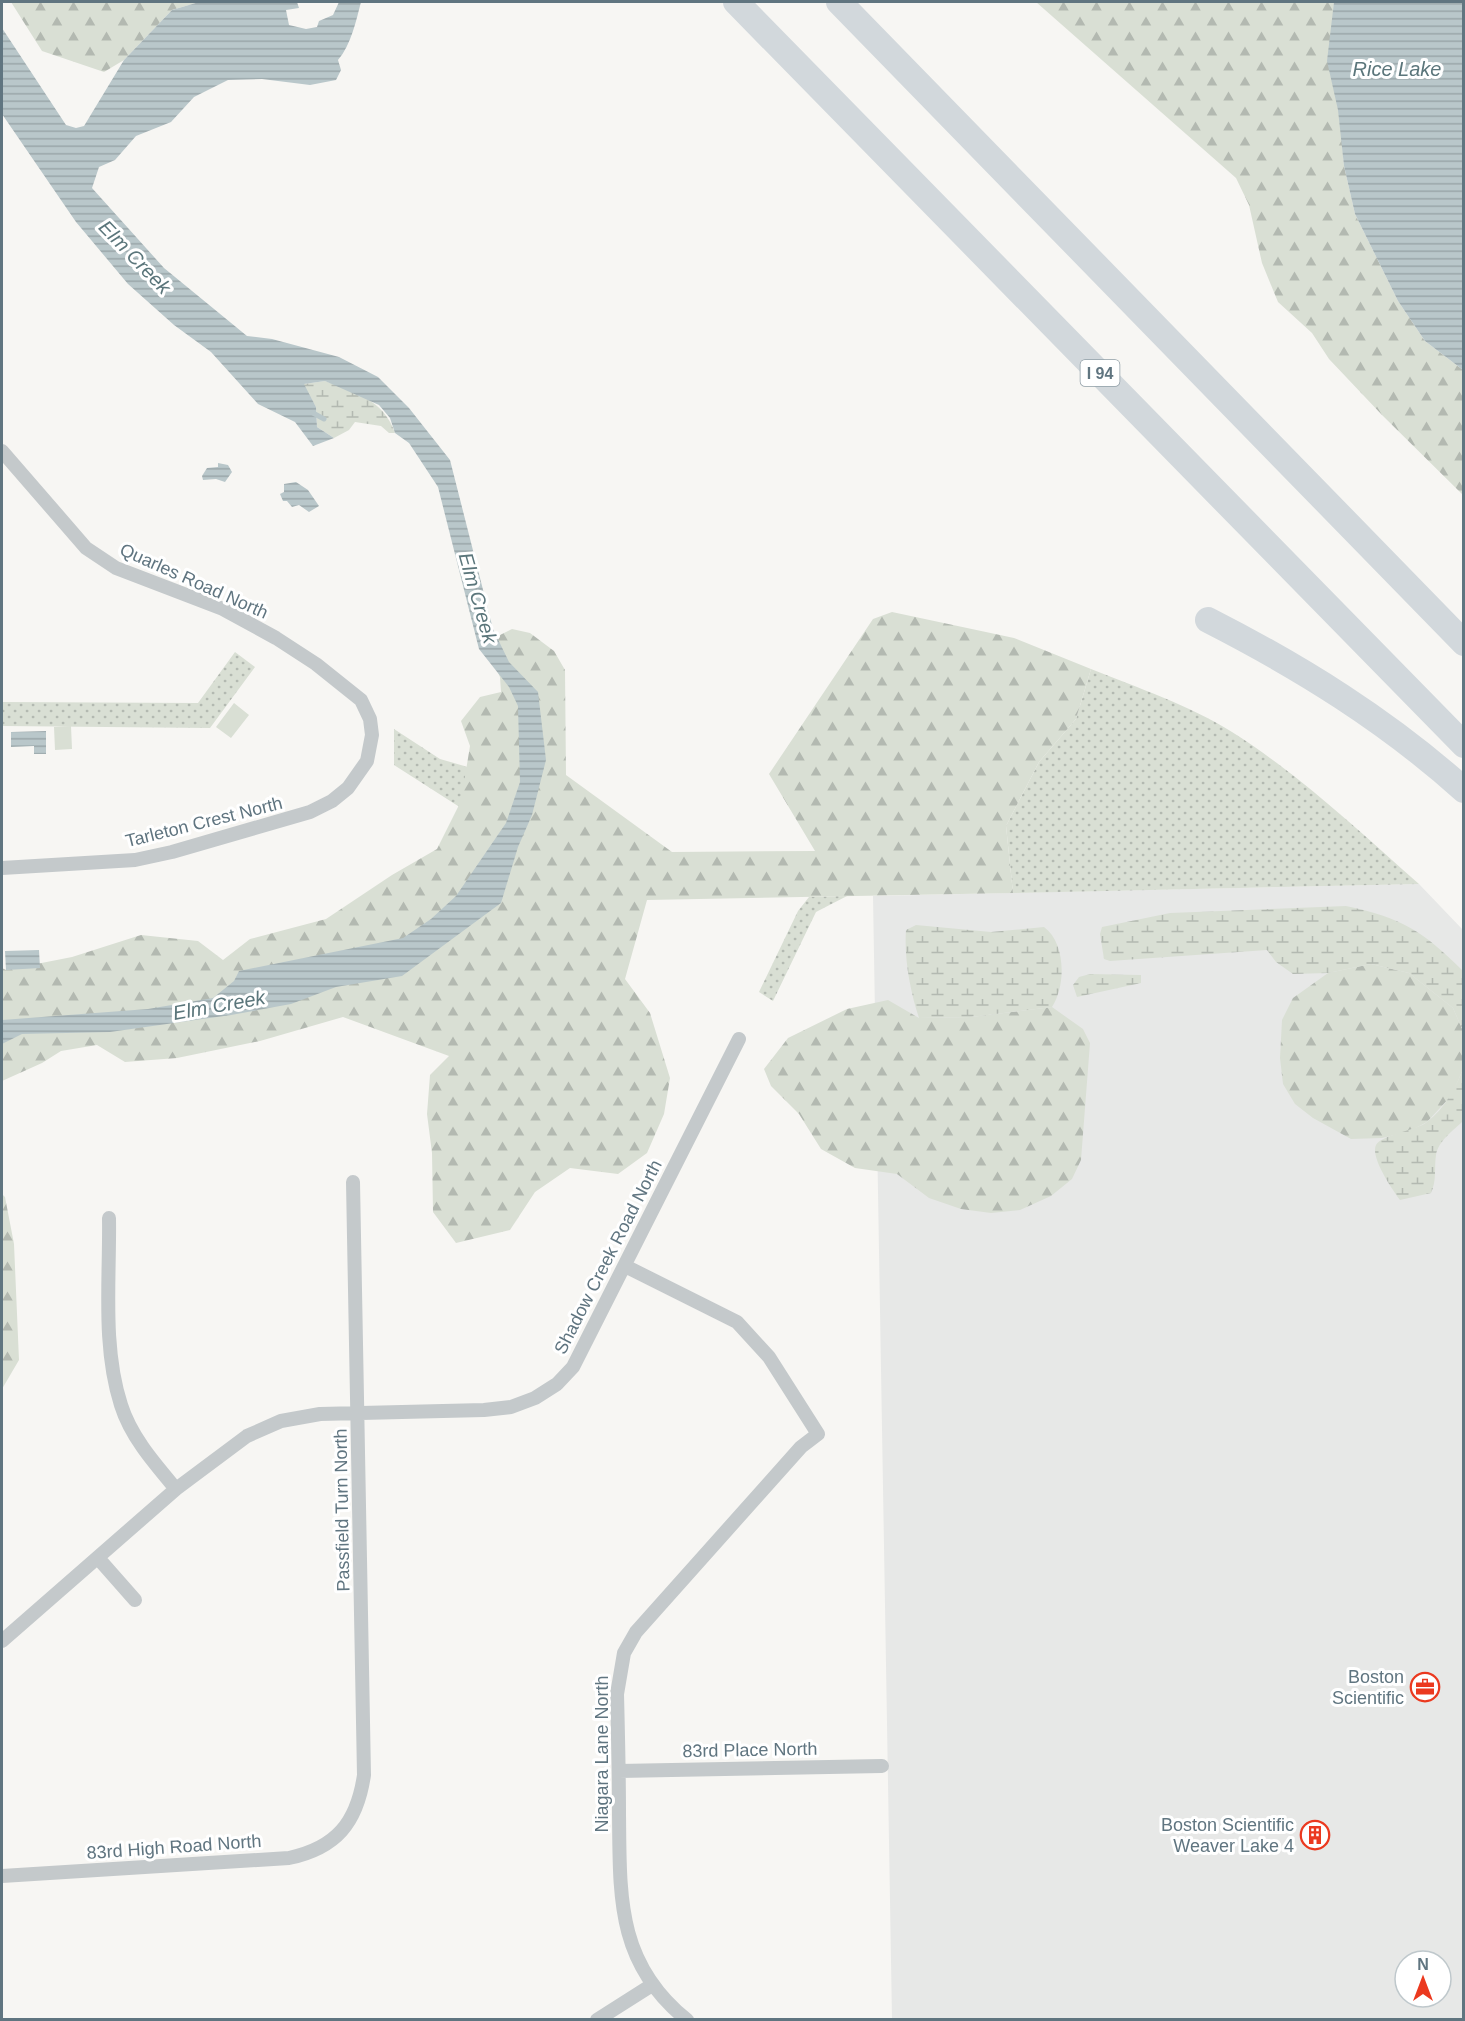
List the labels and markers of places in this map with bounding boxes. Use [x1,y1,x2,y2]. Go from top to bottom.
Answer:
place label: Boston Scientific [1332,1667,1404,1708]
office icon: Boston Scientific [1409,1671,1441,1703]
place label: Boston Scientific Weaver Lake 4 [1161,1815,1294,1856]
building icon: Boston Scientific Weaver Lake 4 [1299,1819,1331,1851]

